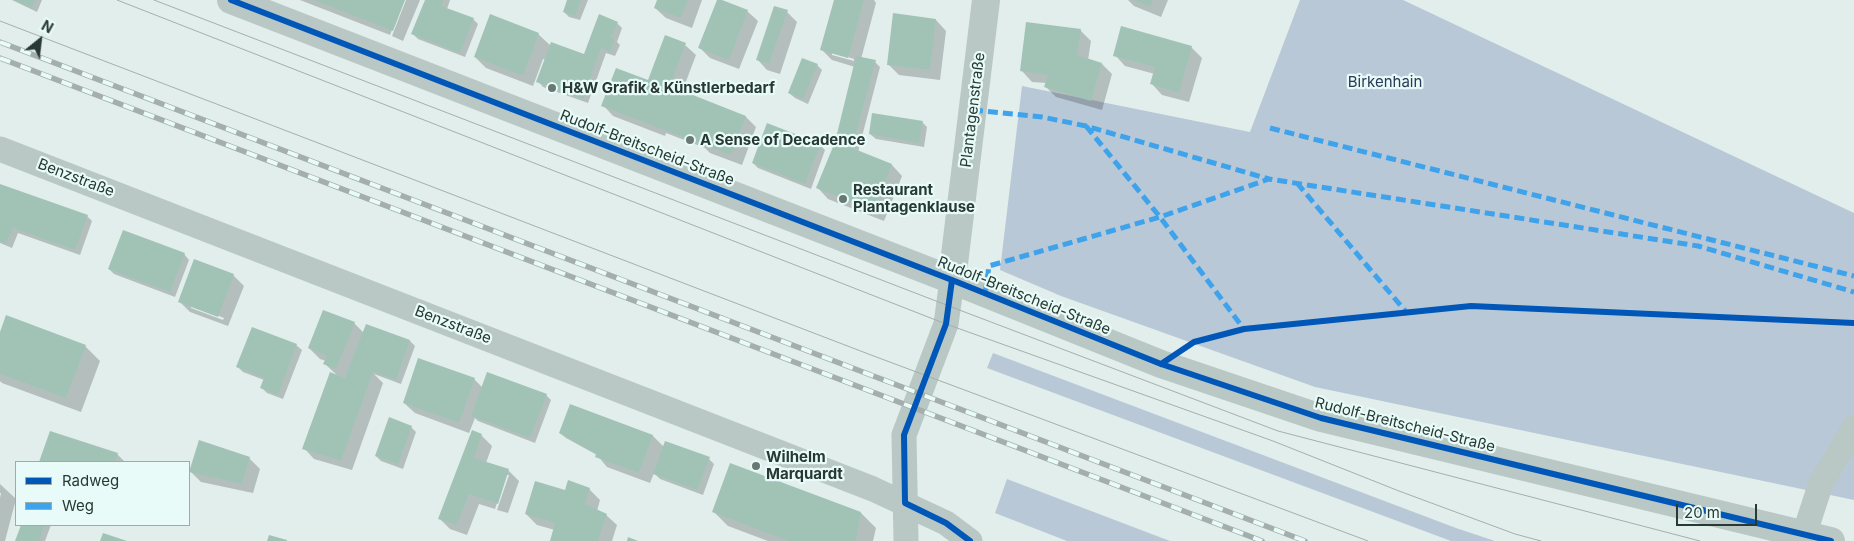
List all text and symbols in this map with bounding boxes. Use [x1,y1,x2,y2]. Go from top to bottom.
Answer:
north arrow [15,15,65,65]
text: N [39,16,56,36]
street label: Plantagenstraße [957,52,989,168]
park label: Birkenhain [1348,73,1422,91]
place label: H&W Grafik & Künstlerbedarf [562,79,775,97]
marker: H&W Grafik & Künstlerbedarf [546,82,558,94]
street label: Rudolf-Breitscheid-Straße [557,106,737,190]
place label: A Sense of Decadence [700,131,865,149]
marker: A Sense of Decadence [684,134,696,146]
street label: Benzstraße [35,155,117,201]
place label: Restaurant Plantagenklause [853,181,975,216]
marker: Restaurant Plantagenklause [837,193,849,205]
street label: Rudolf-Breitscheid-Straße [935,253,1113,339]
street label: Benzstraße [412,302,494,348]
street label: Rudolf-Breitscheid-Straße [1313,394,1497,456]
place label: Wilhelm Marquardt [766,448,843,483]
marker: Wilhelm Marquardt [750,460,762,472]
legend [15,461,190,526]
text: Radweg [62,471,119,490]
scale bar [1679,494,1760,526]
text: Weg [62,496,94,515]
text: 20 m [1684,503,1720,522]

